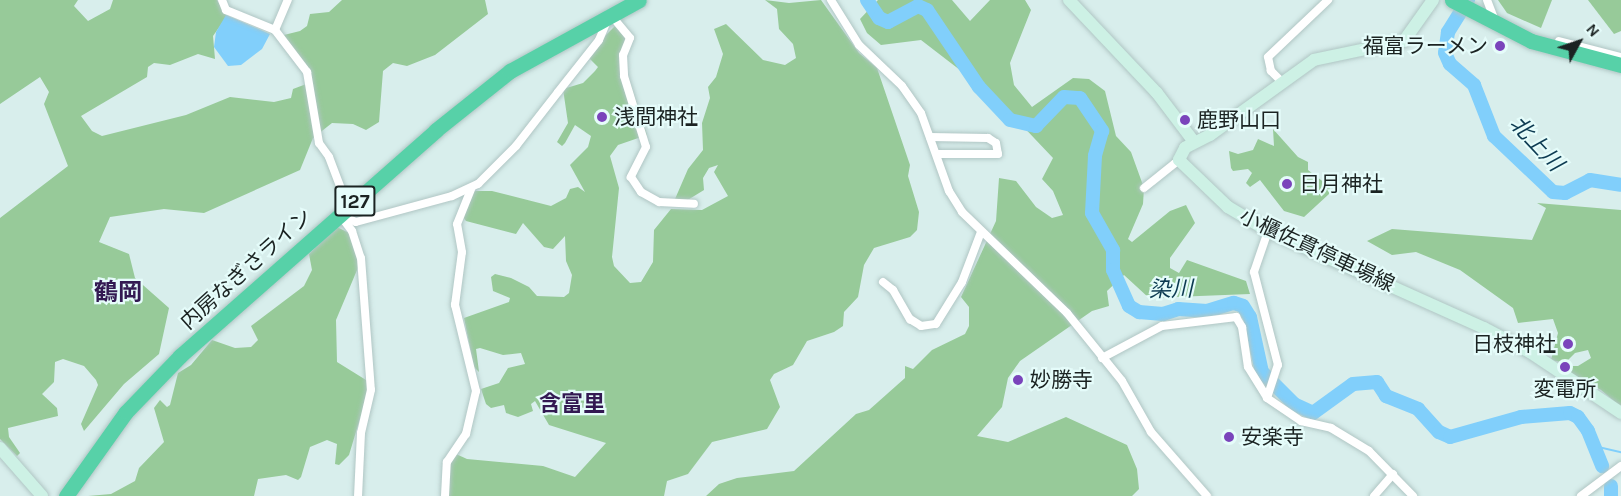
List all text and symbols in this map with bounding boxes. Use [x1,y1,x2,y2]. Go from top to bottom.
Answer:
north arrow [1549,12,1609,72]
text: N [1582,20,1604,41]
place label: 福富ラーメン [1362,33,1488,59]
marker: 福富ラーメン [1493,39,1507,53]
place label: 浅間神社 [614,104,698,130]
place label: 鹿野山口 [1197,107,1281,133]
marker: 浅間神社 [595,110,609,124]
water label: 北上川 [1504,111,1568,177]
marker: 鹿野山口 [1178,113,1192,127]
place label: 日月神社 [1299,171,1383,197]
marker: 日月神社 [1280,177,1294,191]
road number: 127 [334,184,376,218]
street label: 内房なぎさライン [175,203,317,335]
street label: 小櫃佐貫停車場線 [1236,203,1398,297]
water label: 染川 [1149,276,1193,304]
district label: 鶴岡 [94,279,142,307]
place label: 日枝神社 [1472,331,1556,357]
marker: 日枝神社 [1561,337,1575,351]
marker: 変電所 [1558,360,1572,374]
place label: 妙勝寺 [1030,367,1093,393]
marker: 妙勝寺 [1011,373,1025,387]
place label: 変電所 [1534,376,1596,402]
district label: 含富里 [539,392,605,418]
place label: 安楽寺 [1241,424,1304,450]
marker: 安楽寺 [1222,430,1236,444]

